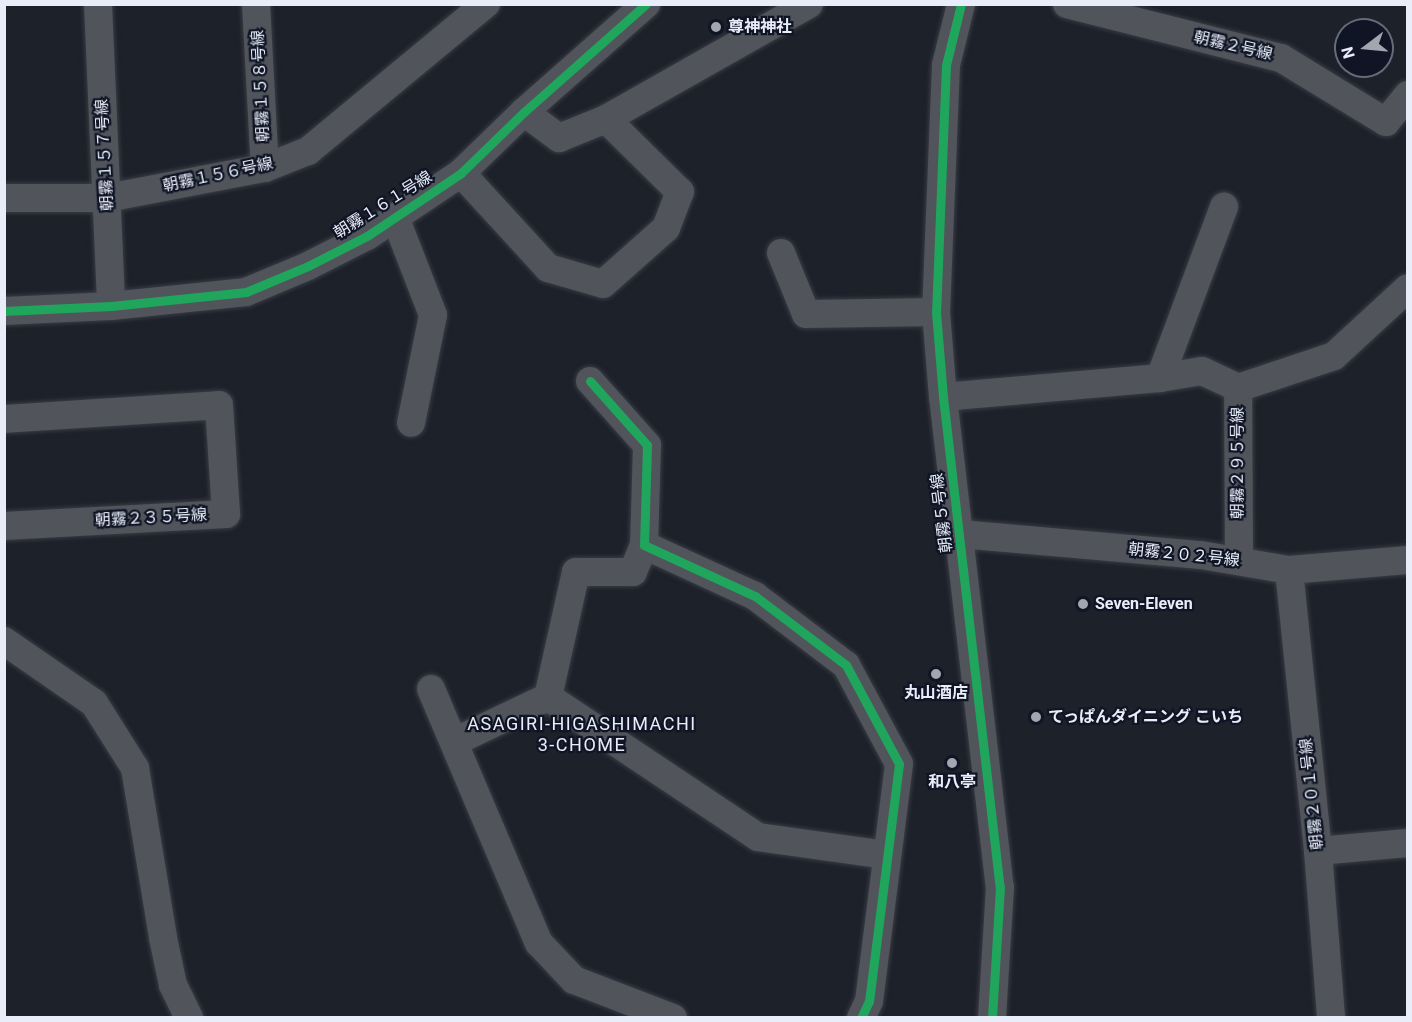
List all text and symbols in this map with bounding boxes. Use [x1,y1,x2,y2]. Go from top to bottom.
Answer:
place label: 尊神神社 [728,17,792,37]
north arrow [1334,18,1394,78]
marker: 尊神神社 [709,20,723,34]
street label: 朝霧２号線 [1192,28,1274,64]
street label: 朝霧１５８号線 [248,30,274,142]
text: N [1337,45,1359,61]
street label: 朝霧１５７号線 [92,99,118,211]
street label: 朝霧１５６号線 [161,154,275,196]
street label: 朝霧１６１号線 [330,167,436,243]
street label: 朝霧２９５号線 [1228,407,1248,519]
street label: 朝霧５号線 [928,472,956,554]
street label: 朝霧２３５号線 [95,505,207,531]
street label: 朝霧２０２号線 [1127,540,1241,570]
place label: Seven-Eleven [1095,594,1193,614]
marker: Seven-Eleven [1076,597,1090,611]
marker: 丸山酒店 [929,667,943,681]
place label: 丸山酒店 [904,683,968,703]
place label: てっぱんダイニング こいち [1048,707,1244,727]
marker: てっぱんダイニング こいち [1029,710,1043,724]
district label: ASAGIRI-HIGASHIMACHI 3-CHOME [467,714,697,756]
street label: 朝霧２０１号線 [1297,737,1327,851]
marker: 和八亭 [945,756,959,770]
place label: 和八亭 [928,772,976,792]

